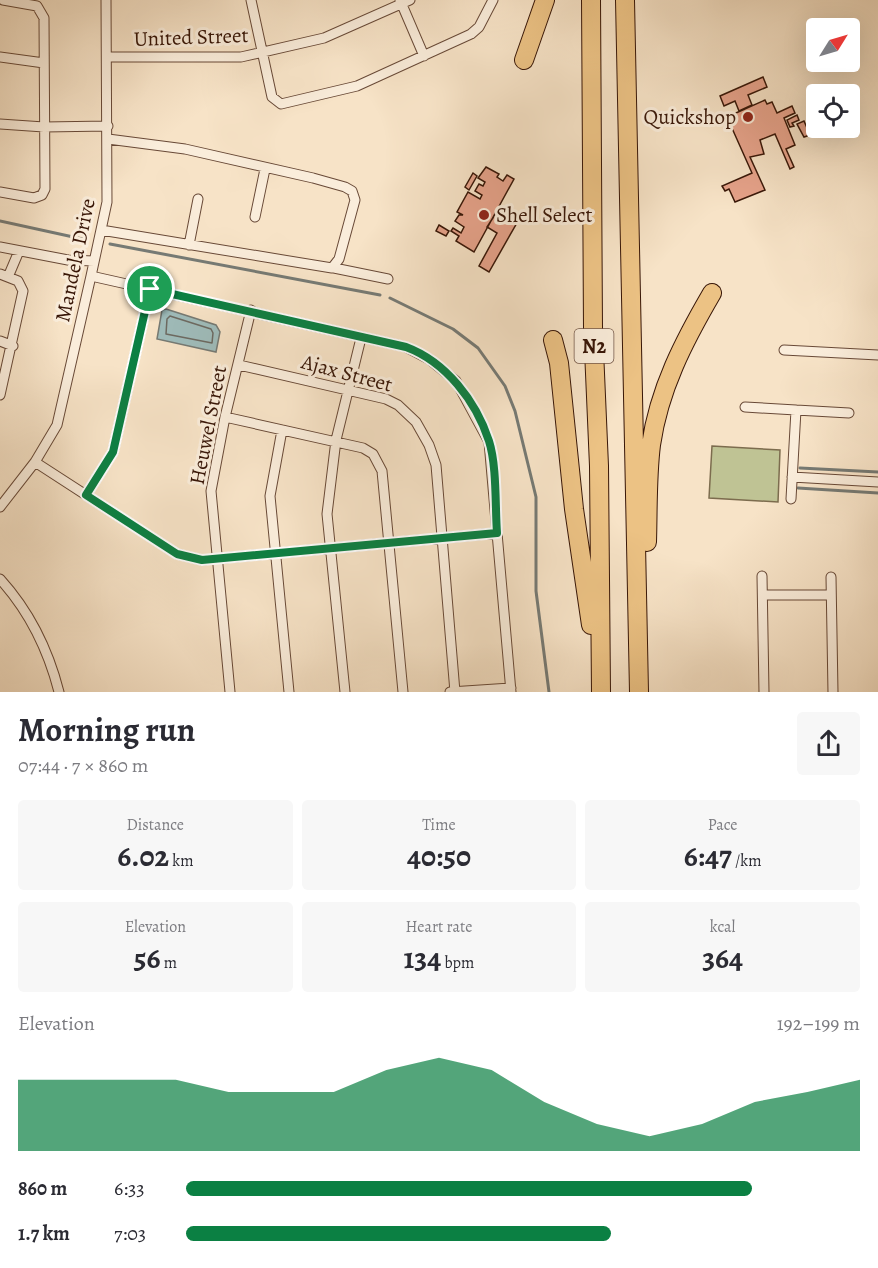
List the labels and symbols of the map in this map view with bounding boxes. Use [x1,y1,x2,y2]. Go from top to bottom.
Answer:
north arrow [806,18,860,72]
street label: United Street [133,21,249,53]
place label: Quickshop [644,103,736,131]
marker: Quickshop [741,110,755,124]
street label: Mandela Drive [48,196,102,324]
place label: Shell Select [496,201,593,229]
marker: Shell Select [477,208,491,222]
pin [124,263,175,314]
road number: N2 [574,329,614,363]
street label: Ajax Street [297,347,396,399]
street label: Heuwel Street [183,363,233,487]

